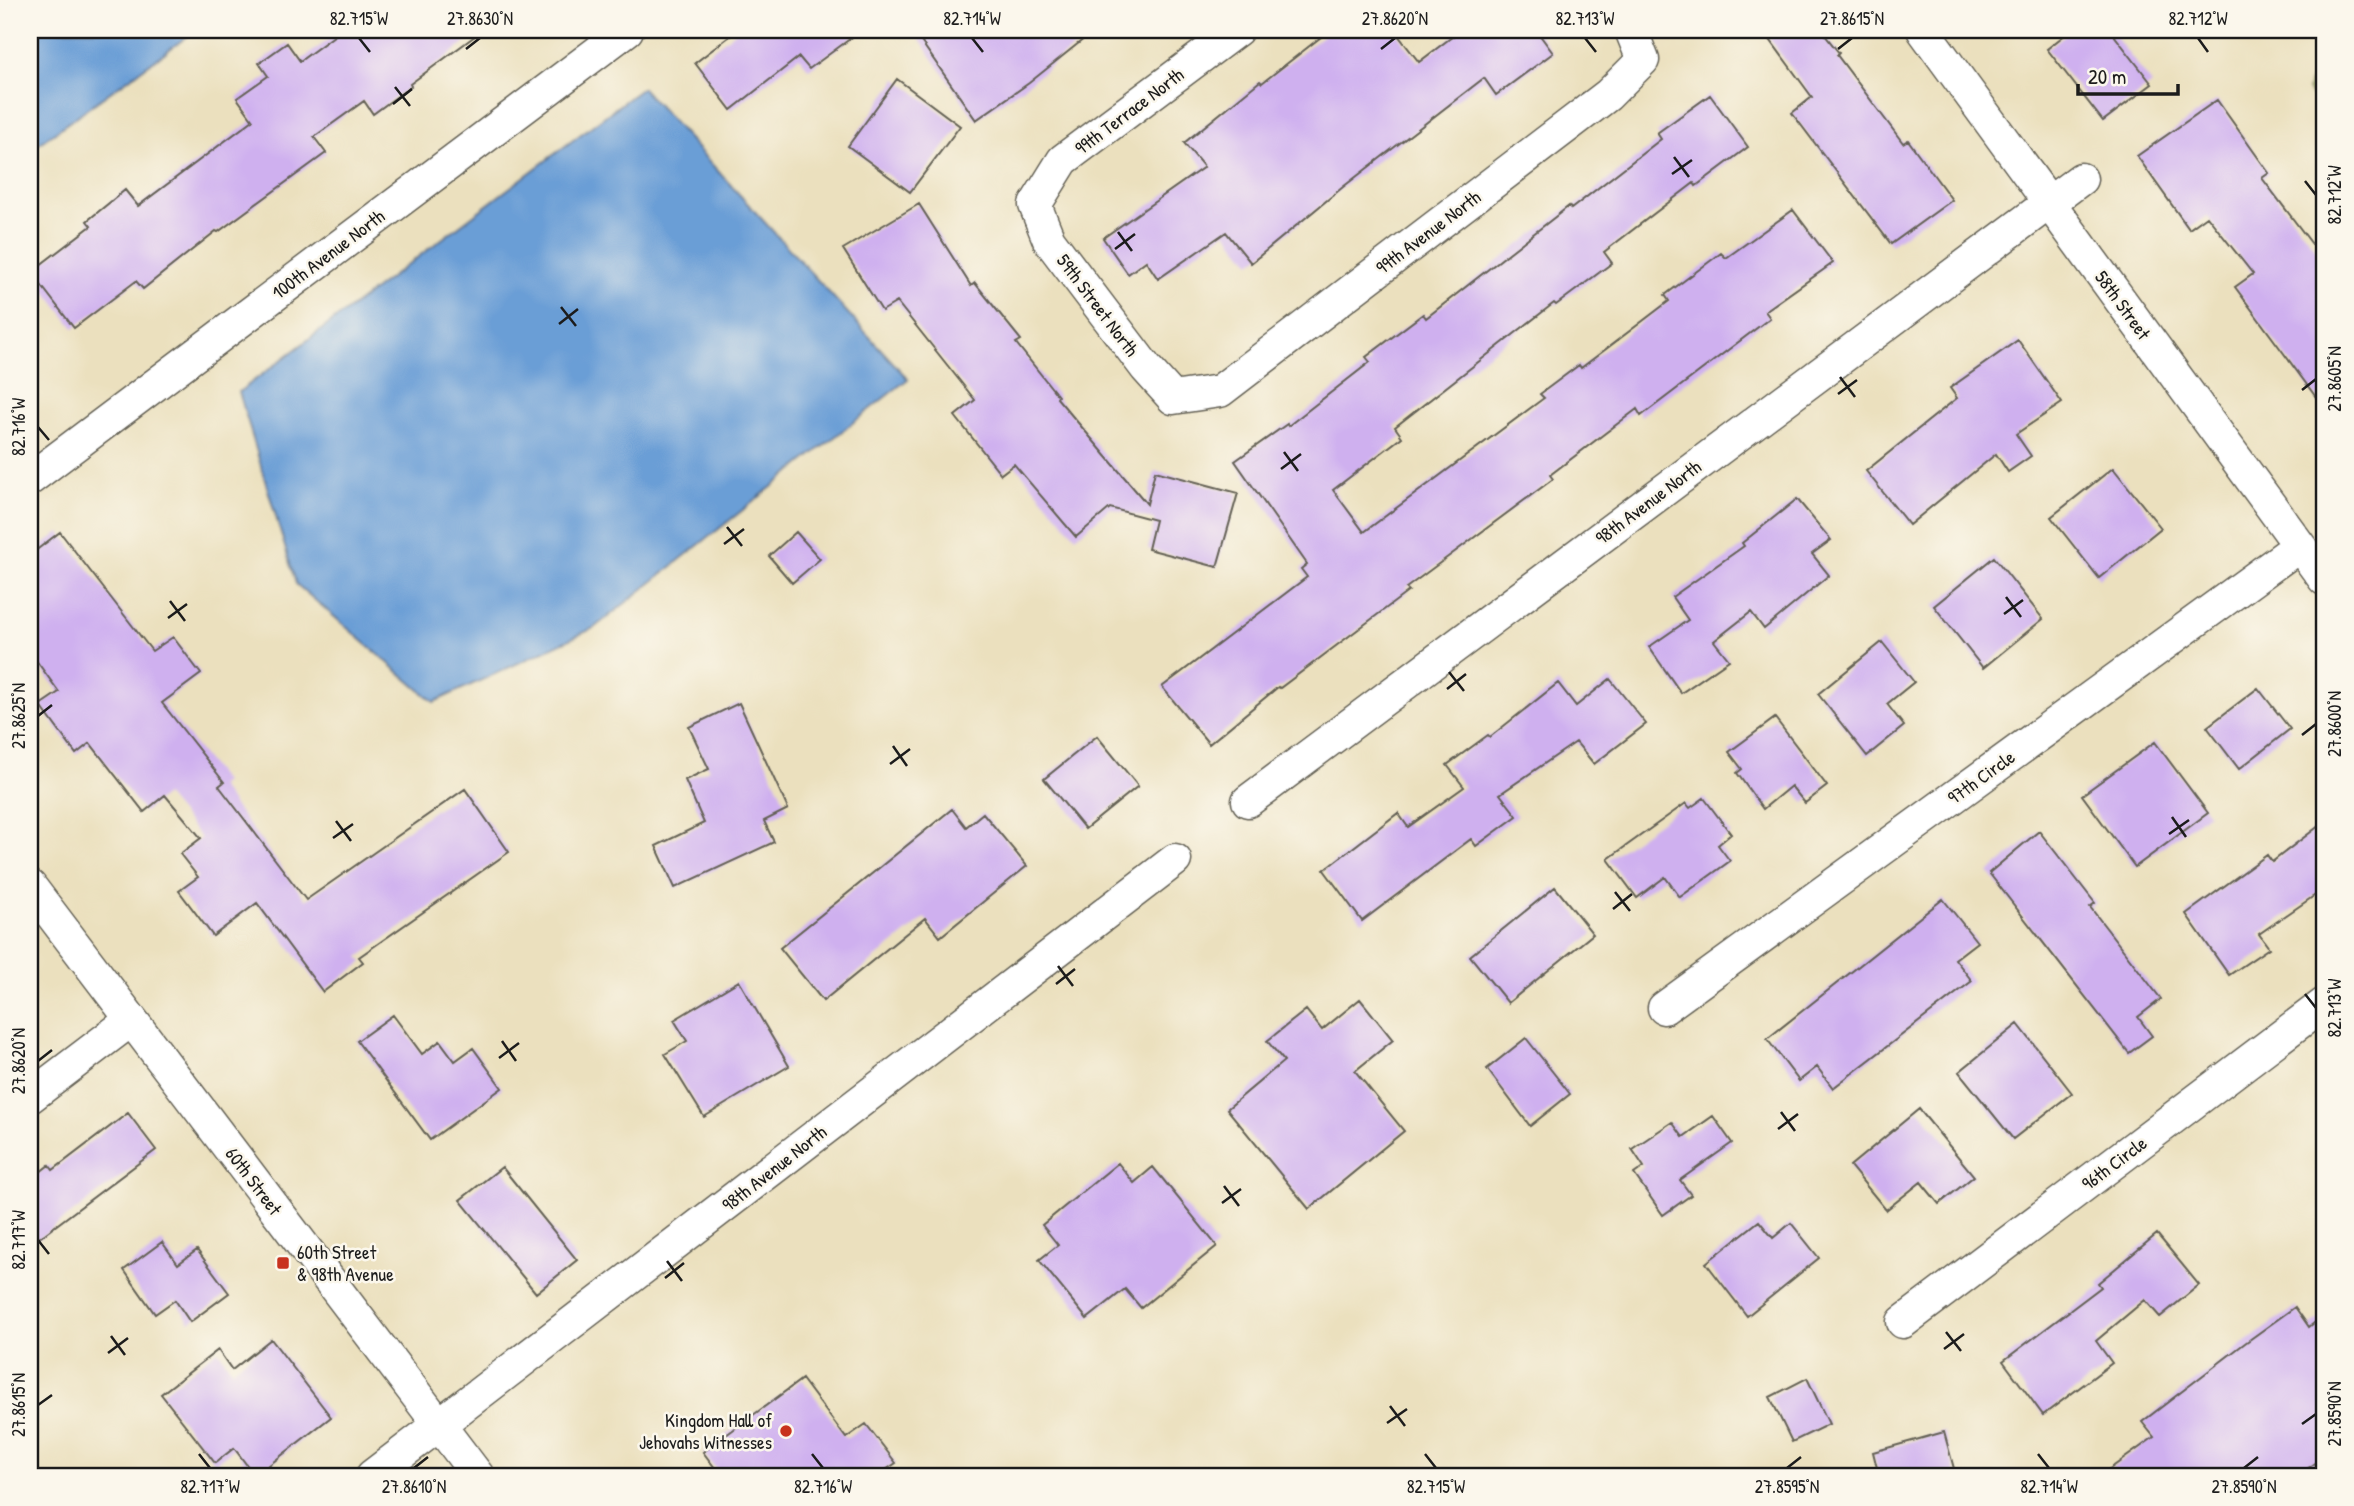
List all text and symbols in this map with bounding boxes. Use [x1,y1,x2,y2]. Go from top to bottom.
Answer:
text: 82.715°W [330,6,388,31]
text: 27.8630°N [447,6,513,31]
text: 82.714°W [943,6,1001,31]
text: 27.8620°N [1362,6,1428,31]
text: 82.713°W [1556,6,1614,31]
text: 27.8615°N [1820,6,1884,31]
text: 82.712°W [2168,6,2228,31]
scale bar [2078,52,2177,96]
street label: 99th Terrace North [1069,61,1189,161]
text: 20 m [2088,62,2126,91]
text: 82.712°W [2322,165,2347,225]
street label: 99th Avenue North [1370,184,1486,280]
street label: 100th Avenue North [266,203,390,305]
street label: 59th Street North [1051,248,1145,362]
street label: 58th Street [2089,265,2157,345]
text: 27.8605°N [2322,346,2347,412]
text: 82.716°W [6,398,31,456]
street label: 98th Avenue North [1590,454,1706,550]
text: 27.8625°N [6,683,31,749]
text: 27.8600°N [2322,691,2347,757]
street label: 97th Circle [1942,744,2020,810]
text: 82.713°W [2322,979,2347,1037]
text: 27.8620°N [6,1028,31,1094]
street label: 98th Avenue North [716,1119,832,1217]
street label: 96th Circle [2076,1130,2152,1196]
street label: 60th Street [220,1142,288,1221]
text: 82.717°W [6,1210,31,1270]
place label: 60th Street & 98th Avenue [297,1239,394,1287]
marker: 60th Street & 98th Avenue [275,1255,291,1271]
text: 27.8615°N [6,1373,31,1437]
text: 27.8590°N [2322,1381,2347,1447]
place label: Kingdom Hall of Jehovahs Witnesses [639,1407,772,1455]
marker: Kingdom Hall of Jehovahs Witnesses [778,1423,794,1439]
text: 82.717°W [180,1474,240,1499]
text: 27.8610°N [382,1474,446,1499]
text: 82.716°W [794,1474,852,1499]
text: 82.715°W [1407,1474,1465,1499]
text: 27.8595°N [1755,1474,1819,1499]
text: 82.714°W [2020,1474,2078,1499]
text: 27.8590°N [2211,1474,2277,1499]

